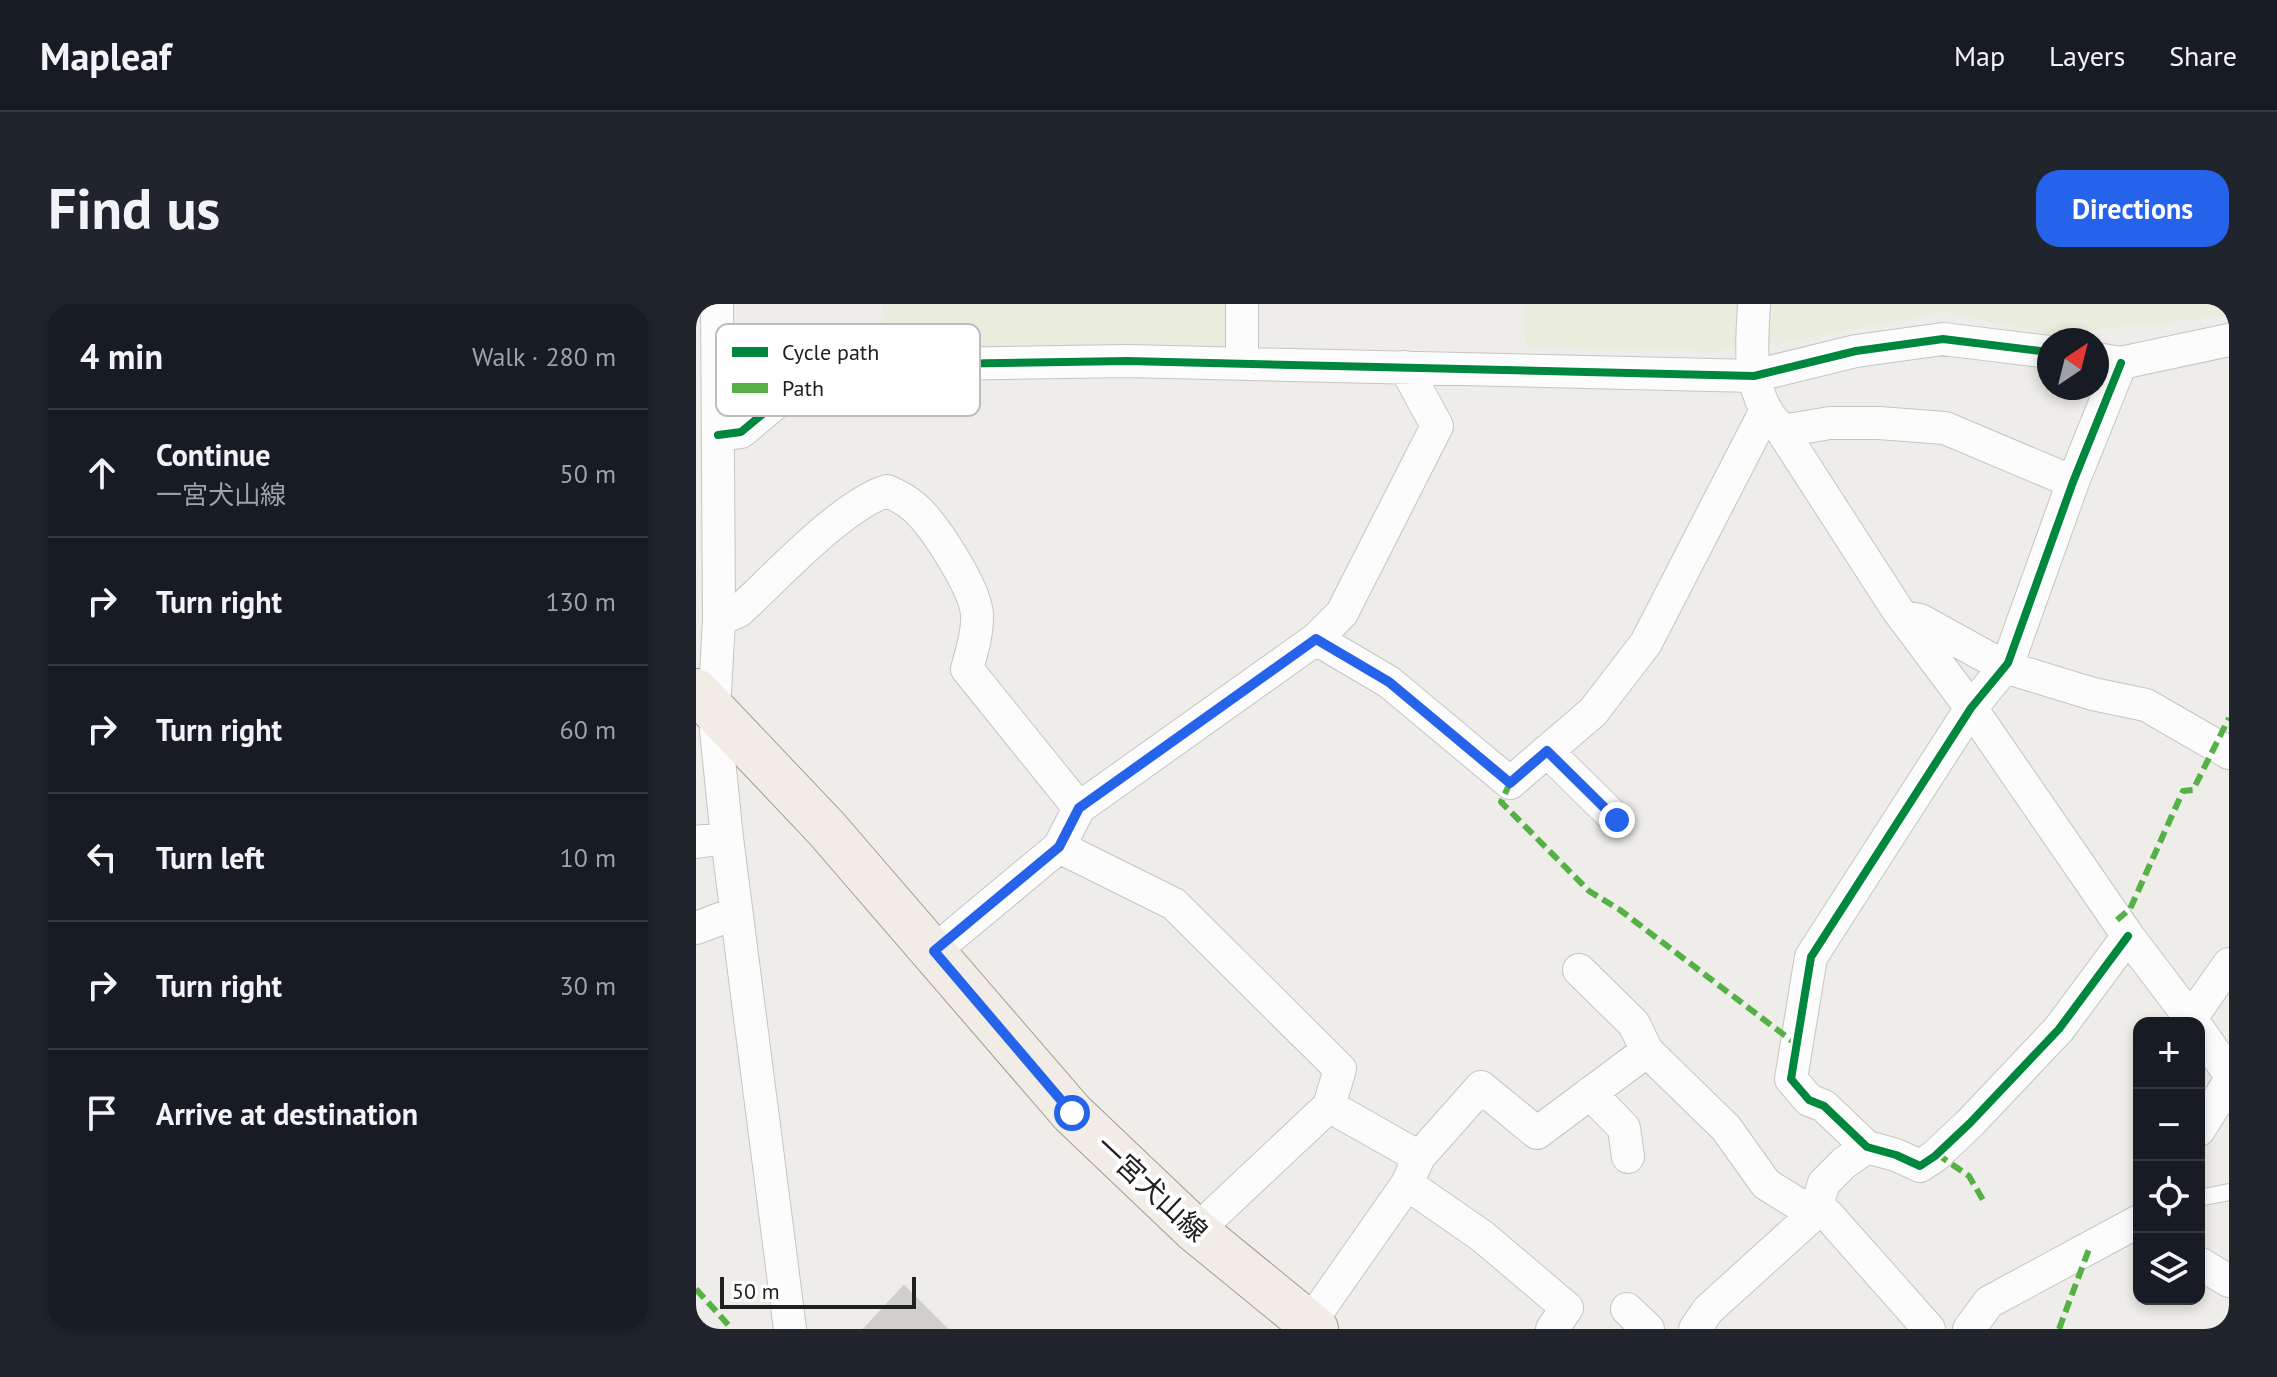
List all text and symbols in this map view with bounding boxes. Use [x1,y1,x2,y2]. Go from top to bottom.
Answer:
text: Mapleaf [40,31,171,80]
text: Map [1954,37,2005,74]
text: Layers [2049,37,2125,74]
text: Share [2169,37,2237,74]
button: Directions [2036,170,2229,247]
text: Find us [48,172,220,244]
legend [716,324,980,416]
north arrow [2037,328,2109,400]
text: 4 min [80,334,163,378]
text: Cycle path [782,338,879,366]
text: Walk · 280 m [472,340,616,373]
text: Path [782,374,824,402]
text: Continue [156,435,270,474]
icon: ahead [80,451,124,495]
text: 50 m [560,457,616,490]
text: 一宮犬山線 [156,478,286,511]
icon: right [80,579,124,623]
text: Turn right [156,582,282,621]
text: 130 m [545,585,616,618]
icon: right [80,707,124,751]
text: Turn right [156,710,282,749]
text: 60 m [560,713,616,746]
route end [1599,802,1635,838]
icon: left [80,835,124,879]
text: Turn left [156,838,264,877]
text: 10 m [560,841,616,874]
icon: right [80,963,124,1007]
text: Turn right [156,966,282,1005]
text: 30 m [560,969,616,1002]
map controls [2133,1017,2205,1305]
button: + [2133,1017,2205,1089]
button: − [2133,1089,2205,1161]
icon: arrive [80,1091,124,1135]
text: Arrive at destination [156,1094,418,1133]
route start [1054,1095,1090,1131]
street label: 一宮犬山線 [1088,1127,1216,1249]
button: locate [2133,1161,2205,1233]
button: layers [2133,1233,2205,1305]
scale bar [720,1273,916,1309]
text: 50 m [732,1277,780,1305]

